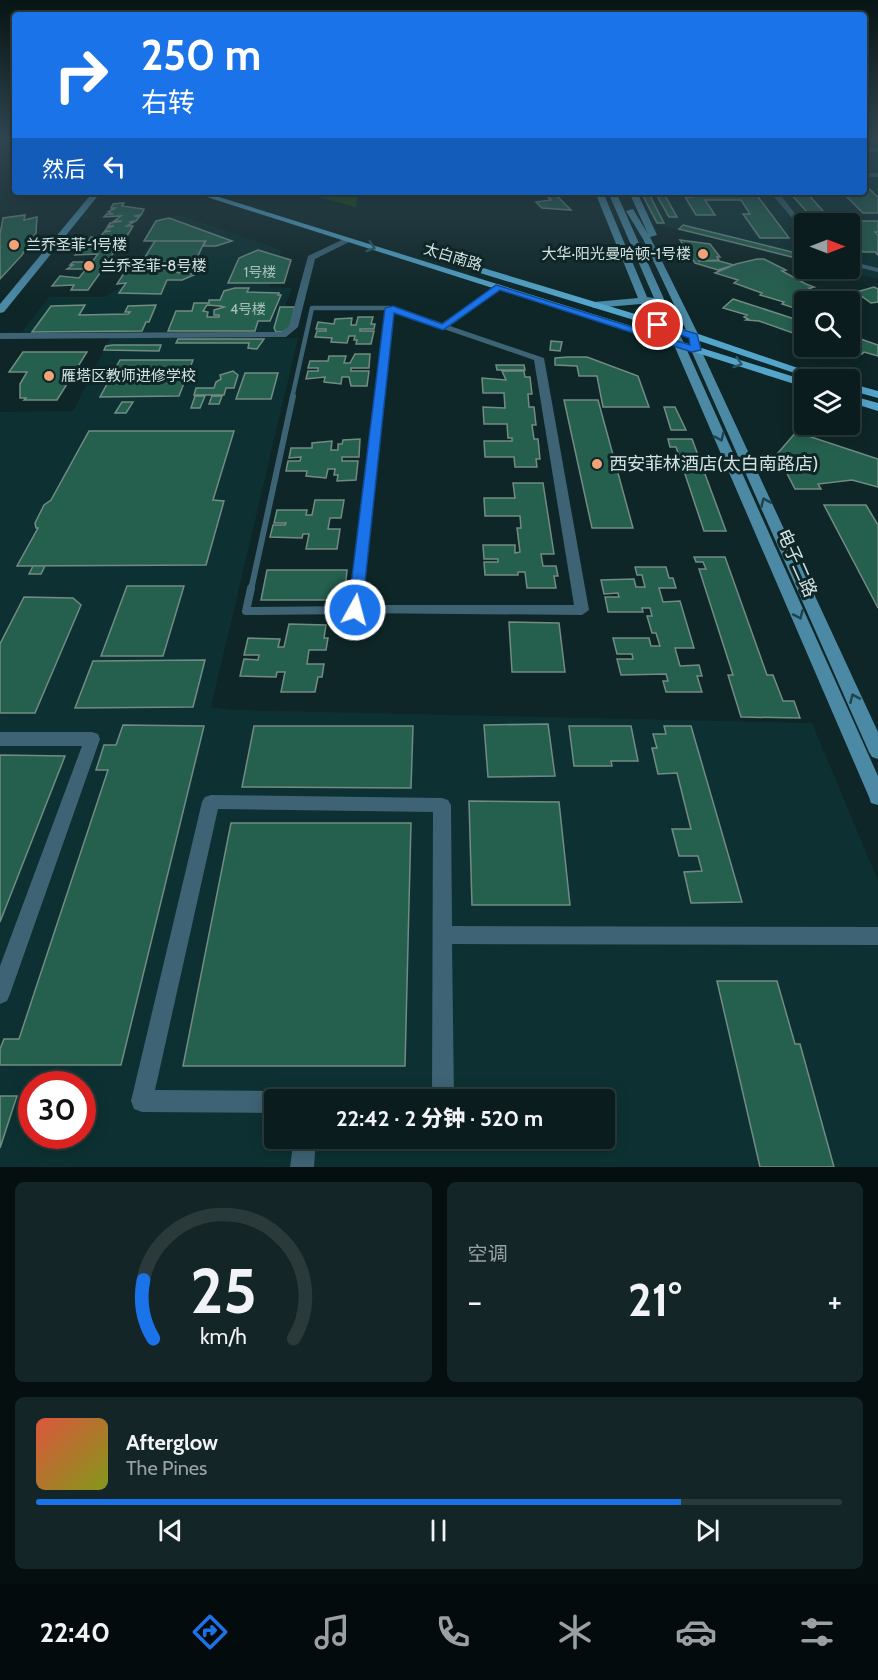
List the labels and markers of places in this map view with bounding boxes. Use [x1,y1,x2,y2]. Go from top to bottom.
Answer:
place label: 兰乔圣菲-1号楼 [26,236,127,254]
marker: 兰乔圣菲-1号楼 [7,238,21,252]
place label: 大华·阳光曼哈顿-1号楼 [541,245,691,263]
marker: 大华·阳光曼哈顿-1号楼 [696,247,710,261]
place label: 兰乔圣菲-8号楼 [101,257,206,275]
marker: 兰乔圣菲-8号楼 [82,259,96,273]
pin [632,299,683,350]
place label: 雁塔区教师进修学校 [61,367,196,385]
marker: 雁塔区教师进修学校 [42,369,56,383]
place label: 西安菲林酒店(太白南路店) [609,453,818,475]
marker: 西安菲林酒店(太白南路店) [590,457,604,471]

